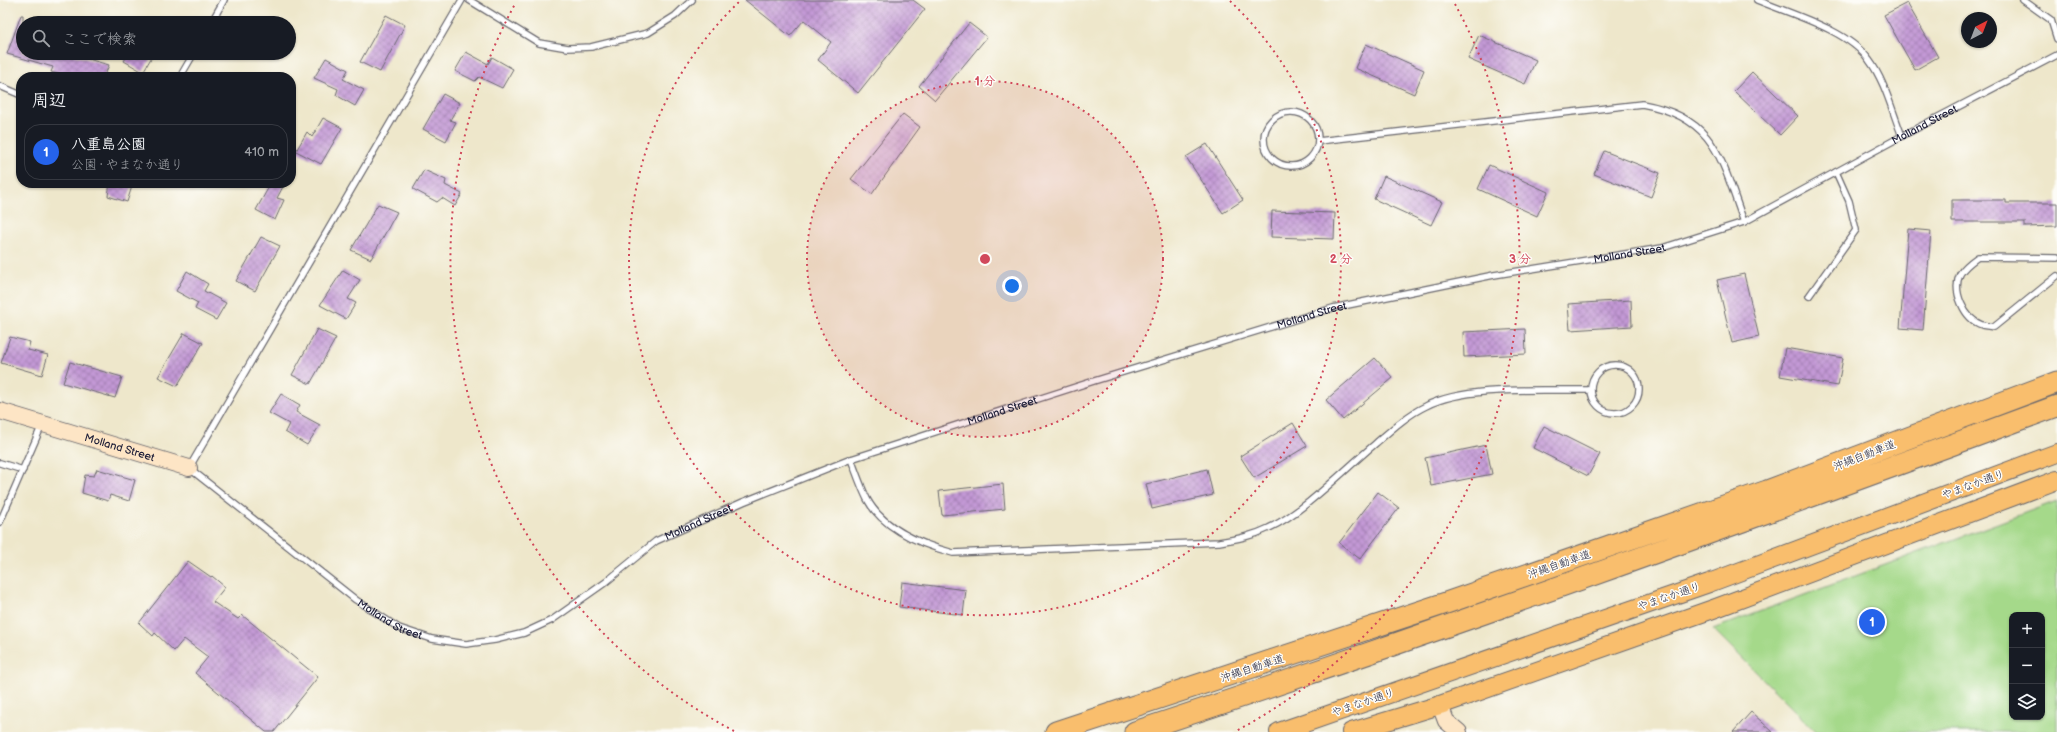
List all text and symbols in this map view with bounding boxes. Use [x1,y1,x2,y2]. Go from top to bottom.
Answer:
north arrow [1961,12,1997,48]
search box [16,16,296,60]
icon: search [30,27,52,49]
text: ここで検索 [62,30,137,49]
text: 1 分 [975,74,995,89]
text: 周辺 [32,91,66,111]
street label: Molland Street [1889,102,1960,147]
text: 八重島公園 [71,135,146,154]
text: 1 [43,144,49,160]
text: 410 m [244,144,279,160]
text: 公園 · やまなか通り [71,157,183,173]
street label: Molland Street [1593,241,1668,266]
centre of rings [978,252,992,266]
text: 2 分 [1330,252,1352,267]
text: 3 分 [1509,252,1531,267]
your location [1002,276,1022,296]
street label: Molland Street [1275,299,1348,332]
street label: Molland Street [966,394,1039,428]
street label: Molland Street [83,431,157,464]
street label: 沖縄自動車道 [1831,438,1897,473]
street label: やまなか通り [1940,467,2006,502]
street label: Molland Street [663,502,735,543]
street label: 沖縄自動車道 [1526,548,1592,581]
street label: やまなか通り [1636,580,1702,613]
street label: Molland Street [355,597,424,642]
pin: 1 [1859,607,1885,637]
map controls [2009,612,2045,720]
button: + [2009,612,2045,648]
button: − [2009,648,2045,684]
street label: 沖縄自動車道 [1219,652,1286,685]
button: layers [2009,684,2045,720]
street label: やまなか通り [1330,686,1396,719]

